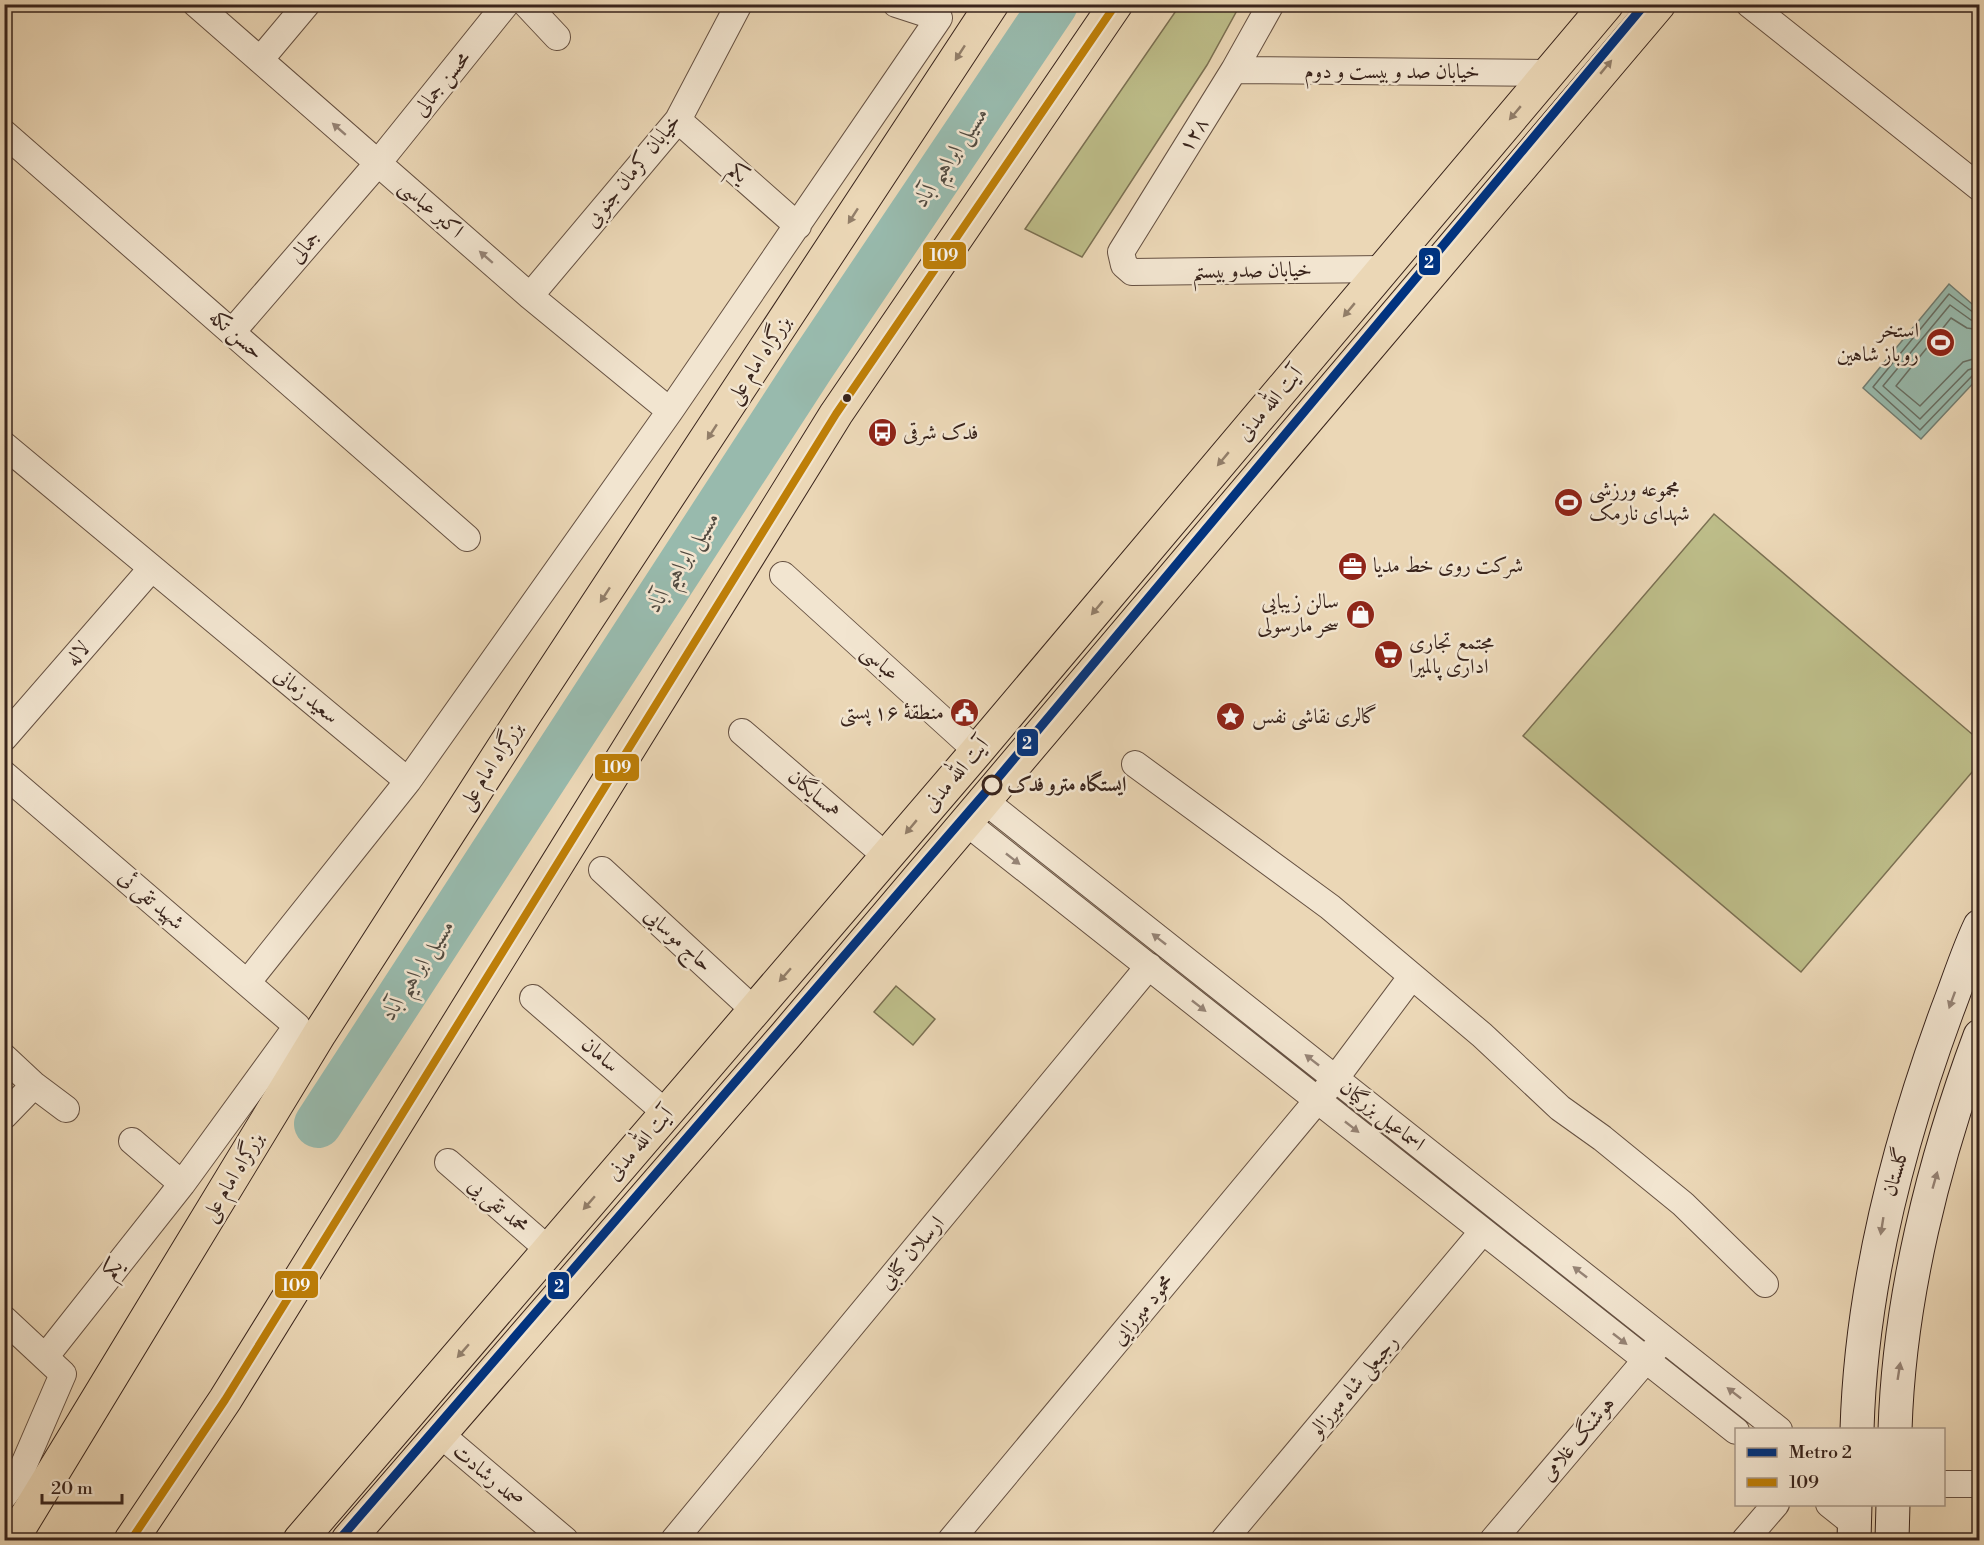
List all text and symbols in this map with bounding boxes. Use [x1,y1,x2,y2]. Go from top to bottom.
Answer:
one-way arrow [955,45,966,61]
street label: محسن جمالی [408,46,477,122]
street label: خیابان صد و بیست و دوم [1304,59,1480,89]
one-way arrow [1599,60,1612,75]
water label: مسیل ابراهیم آباد [907,101,1000,216]
one-way arrow [1509,105,1522,120]
street label: خیابان کرمان جنوبی [579,109,688,234]
street label: ۱۲۸ [1173,112,1215,158]
one-way arrow [332,123,347,136]
street label: یکم [719,157,754,194]
street label: اکبر عباسی [393,174,468,245]
one-way arrow [848,208,859,225]
street label: جمالی [284,225,326,269]
line badge: 109 [922,241,967,270]
text: 109 [930,246,958,266]
line badge: 2 [1418,247,1441,276]
one-way arrow [479,251,494,264]
text: 2 [1424,253,1434,273]
street label: خیابان صدو بیستم [1192,257,1312,292]
one-way arrow [1343,303,1355,318]
street label: حسن تکه [203,304,269,366]
street label: بزرگراه امام علی [719,310,801,411]
place label: استخر روباز شاهین [1837,318,1919,368]
sports icon: استخر روباز شاهین [1924,327,1956,359]
street label: آیت الله مدنی [1228,356,1310,446]
unlabelled marker [841,392,853,404]
bus stop icon: فدک شرقی [866,417,898,449]
place label: فدک شرقی [903,420,978,446]
one-way arrow [707,424,718,440]
one-way arrow [1216,451,1229,467]
place label: مجموعه ورزشی شهدای نارمک [1589,477,1690,527]
sports icon: مجموعه ورزشی شهدای نارمک [1552,486,1584,518]
water label: مسیل ابراهیم آباد [639,506,732,622]
office icon: شرکت روی خط مدیا [1336,550,1368,582]
place label: شرکت روی خط مدیا [1373,553,1523,579]
one-way arrow [600,587,611,603]
place label: سالن زیبایی سحر مارسولی [1257,589,1339,639]
shop icon: سالن زیبایی سحر مارسولی [1344,598,1376,630]
one-way arrow [1091,600,1104,615]
place label: مجتمع تجاری اداری پالمیرا [1409,630,1494,681]
street label: لاله [60,636,96,672]
street label: عباسی [855,639,904,688]
supermarket icon: مجتمع تجاری اداری پالمیرا [1372,639,1404,671]
street label: سعید زمانی [268,662,344,730]
public building icon: منطقهٔ ۱۶ پستی [949,697,981,729]
place label: منطقهٔ ۱۶ پستی [840,700,944,727]
place icon: گالری نقاشی نفس [1215,701,1247,733]
place label: گالری نقاشی نفس [1252,703,1378,731]
street label: بزرگراه امام علی [451,716,533,817]
street label: آیت الله مدنی [914,727,996,817]
line badge: 2 [1016,728,1039,757]
text: 2 [1022,734,1032,754]
line badge: 109 [594,753,640,782]
text: 109 [603,758,631,778]
street label: همسایگان [782,763,847,824]
place label: ایستگاه مترو فدک [1007,770,1126,798]
marker: ایستگاه مترو فدک [982,775,1002,795]
one-way arrow [905,819,918,835]
one-way arrow [1005,852,1021,865]
street label: شهید تقی ئی [112,864,189,936]
street label: حاج موسایی [635,902,718,981]
water label: مسیل ابراهیم آباد [374,914,467,1030]
one-way arrow [1152,934,1167,946]
one-way arrow [778,967,791,983]
one-way arrow [1946,991,1956,1009]
one-way arrow [1191,999,1207,1012]
street label: سامان [576,1031,624,1079]
one-way arrow [1304,1054,1320,1067]
street label: اسماعیل بزرگیان [1334,1075,1430,1158]
street label: آیت الله مدنی [597,1097,681,1186]
one-way arrow [1344,1120,1360,1133]
street label: بزرگراه امام علی [194,1126,273,1229]
street label: گلستان [1876,1144,1915,1200]
one-way arrow [1930,1171,1940,1189]
street label: محمد تقی یی [462,1172,534,1240]
one-way arrow [583,1195,596,1210]
street label: ارسلان کتابی [874,1211,951,1296]
one-way arrow [1878,1217,1887,1236]
street label: یکم [97,1253,134,1288]
one-way arrow [1573,1267,1588,1279]
street label: محمود میرزایی [1106,1269,1180,1351]
line badge: 109 [274,1270,319,1299]
line badge: 2 [547,1271,570,1300]
text: 109 [282,1276,310,1296]
text: 2 [554,1277,564,1297]
street label: رجبعلی شاه میرزالو [1302,1330,1406,1445]
one-way arrow [1612,1332,1627,1345]
one-way arrow [456,1343,469,1359]
one-way arrow [1895,1362,1904,1381]
one-way arrow [1726,1388,1741,1400]
street label: هوشنگ غلامی [1534,1391,1621,1487]
legend [1735,1428,1945,1506]
street label: صمد رشادت [447,1439,529,1513]
text: Metro 2 [1789,1441,1852,1464]
scale bar [42,1467,122,1505]
text: 109 [1789,1471,1819,1494]
text: 20 m [51,1477,93,1500]

